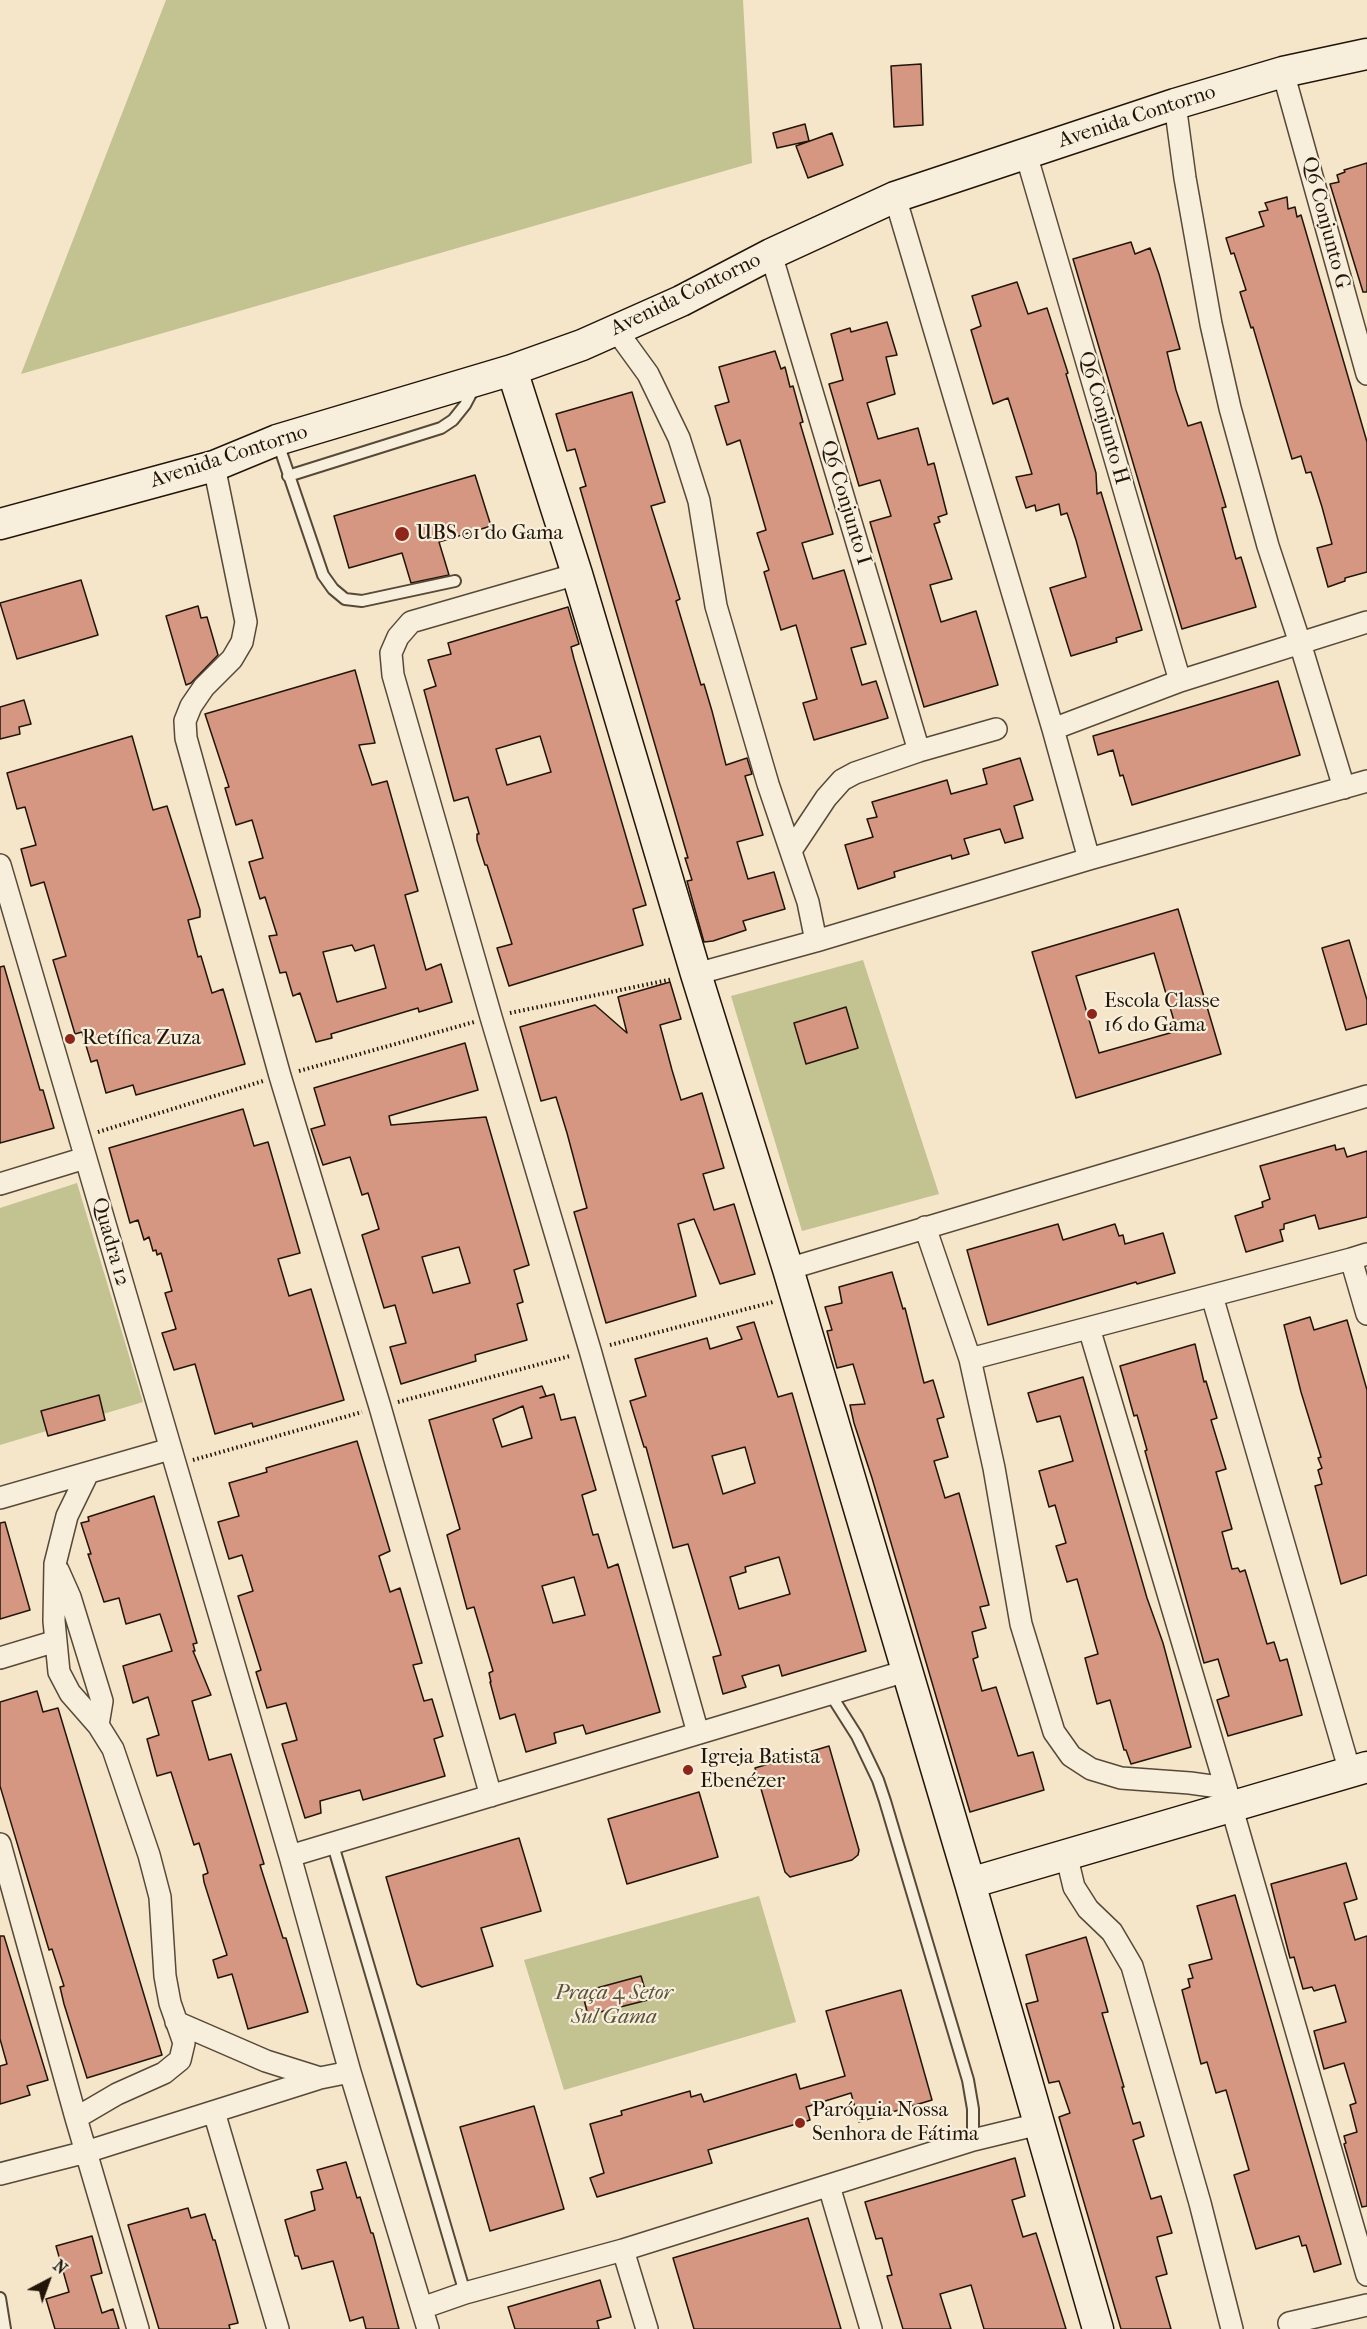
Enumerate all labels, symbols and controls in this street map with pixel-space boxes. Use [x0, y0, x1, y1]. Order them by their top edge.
street label: Avenida Contorno [1055, 80, 1219, 154]
street label: Q6 Conjunto G [1295, 154, 1355, 292]
street label: Avenida Contorno [607, 248, 765, 342]
street label: Q6 Conjunto H [1072, 348, 1134, 488]
street label: Avenida Contorno [147, 420, 311, 494]
street label: Q6 Conjunto I [814, 438, 876, 568]
place label: UBS 01 do Gama [416, 521, 563, 547]
marker: UBS 01 do Gama [393, 525, 411, 543]
place label: Escola Classe 16 do Gama [1104, 989, 1220, 1039]
marker: Escola Classe 16 do Gama [1085, 1007, 1099, 1021]
place label: Retífica Zuza [82, 1026, 201, 1052]
marker: Retífica Zuza [63, 1032, 77, 1046]
street label: Quadra 12 [85, 1195, 135, 1289]
place label: Igreja Batista Ebenézer [700, 1745, 820, 1795]
marker: Igreja Batista Ebenézer [681, 1763, 695, 1777]
park label: Praça 4 Setor Sul Gama [555, 1981, 673, 2031]
place label: Paróquia Nossa Senhora de Fátima [812, 2098, 979, 2148]
marker: Paróquia Nossa Senhora de Fátima [793, 2116, 807, 2130]
north arrow [18, 2251, 78, 2311]
text: N [49, 2256, 71, 2278]

